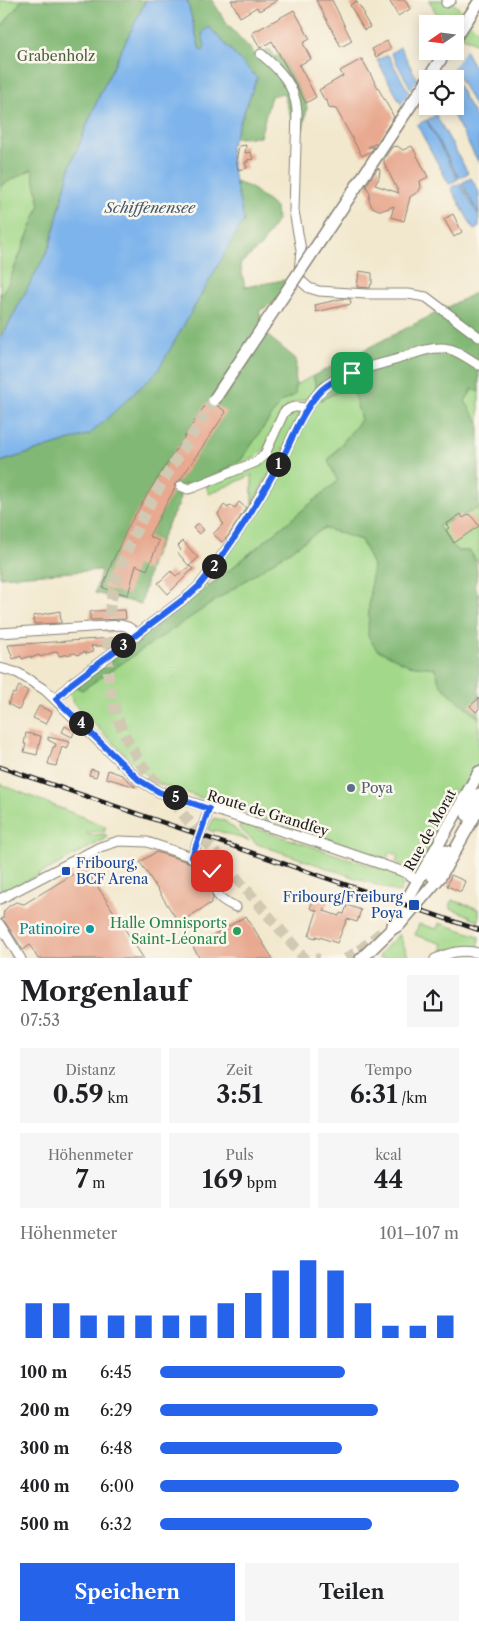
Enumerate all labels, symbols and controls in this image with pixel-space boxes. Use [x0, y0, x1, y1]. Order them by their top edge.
north arrow [419, 15, 464, 60]
map controls [419, 15, 464, 115]
park label: Grabenholz [17, 47, 95, 65]
button: locate [419, 70, 464, 115]
water label: Schiffenensee [104, 198, 196, 217]
pin [331, 352, 373, 394]
icon: arrive [338, 359, 366, 387]
pin: 1 [266, 452, 290, 476]
text: 1 [275, 455, 282, 473]
pin: 2 [202, 554, 226, 578]
text: 2 [210, 557, 219, 575]
pin: 3 [110, 632, 136, 658]
text: 3 [120, 636, 127, 654]
pin: 4 [68, 710, 94, 736]
text: 4 [77, 714, 86, 732]
place label: Poya [361, 779, 393, 797]
marker: Poya [345, 782, 357, 794]
pin: 5 [162, 784, 188, 810]
street label: Route de Grandfey [205, 786, 331, 840]
street label: Rue de Morat [400, 786, 460, 874]
text: 5 [172, 788, 179, 806]
pin [191, 850, 233, 892]
place label: Fribourg, BCF Arena [76, 854, 149, 888]
icon: check [198, 857, 226, 885]
marker: Fribourg, BCF Arena [60, 865, 72, 877]
place label: Fribourg/Freiburg Poya [283, 888, 404, 922]
marker: Fribourg/Freiburg Poya [407, 898, 421, 912]
place label: Halle Omnisports Saint-Léonard [110, 914, 227, 948]
place label: Patinoire [19, 920, 80, 938]
marker: Patinoire [84, 923, 96, 935]
marker: Halle Omnisports Saint-Léonard [231, 925, 243, 937]
text: Morgenlauf [20, 974, 189, 1008]
button: share [407, 975, 459, 1027]
text: 07:53 [20, 1010, 60, 1030]
text: Distanz [66, 1061, 115, 1079]
text: Zeit [226, 1061, 253, 1079]
text: Tempo [365, 1061, 412, 1079]
text: 0.59 [52, 1079, 104, 1110]
text: 3:51 [216, 1079, 263, 1110]
text: 6:31 [350, 1079, 397, 1110]
text: km [104, 1089, 129, 1107]
text: /km [397, 1089, 427, 1107]
text: Höhenmeter [48, 1146, 133, 1164]
text: Puls [225, 1146, 254, 1164]
text: kcal [375, 1146, 402, 1164]
text: 7 [76, 1164, 89, 1195]
text: 169 [202, 1164, 243, 1195]
text: 44 [374, 1164, 403, 1195]
text: m [89, 1174, 105, 1192]
text: bpm [243, 1174, 277, 1192]
text: Höhenmeter [20, 1223, 117, 1243]
text: 101–107 m [380, 1223, 459, 1243]
text: 100 m [20, 1362, 67, 1382]
text: 6:45 [100, 1362, 132, 1382]
text: 200 m [20, 1400, 70, 1420]
text: 6:29 [100, 1400, 132, 1420]
text: 300 m [20, 1438, 69, 1458]
text: 6:48 [100, 1438, 133, 1458]
text: 400 m [20, 1476, 70, 1496]
text: 6:00 [100, 1476, 134, 1496]
text: 500 m [20, 1514, 69, 1534]
text: 6:32 [100, 1514, 132, 1534]
button: Speichern [20, 1563, 235, 1621]
button: Teilen [245, 1563, 459, 1621]

